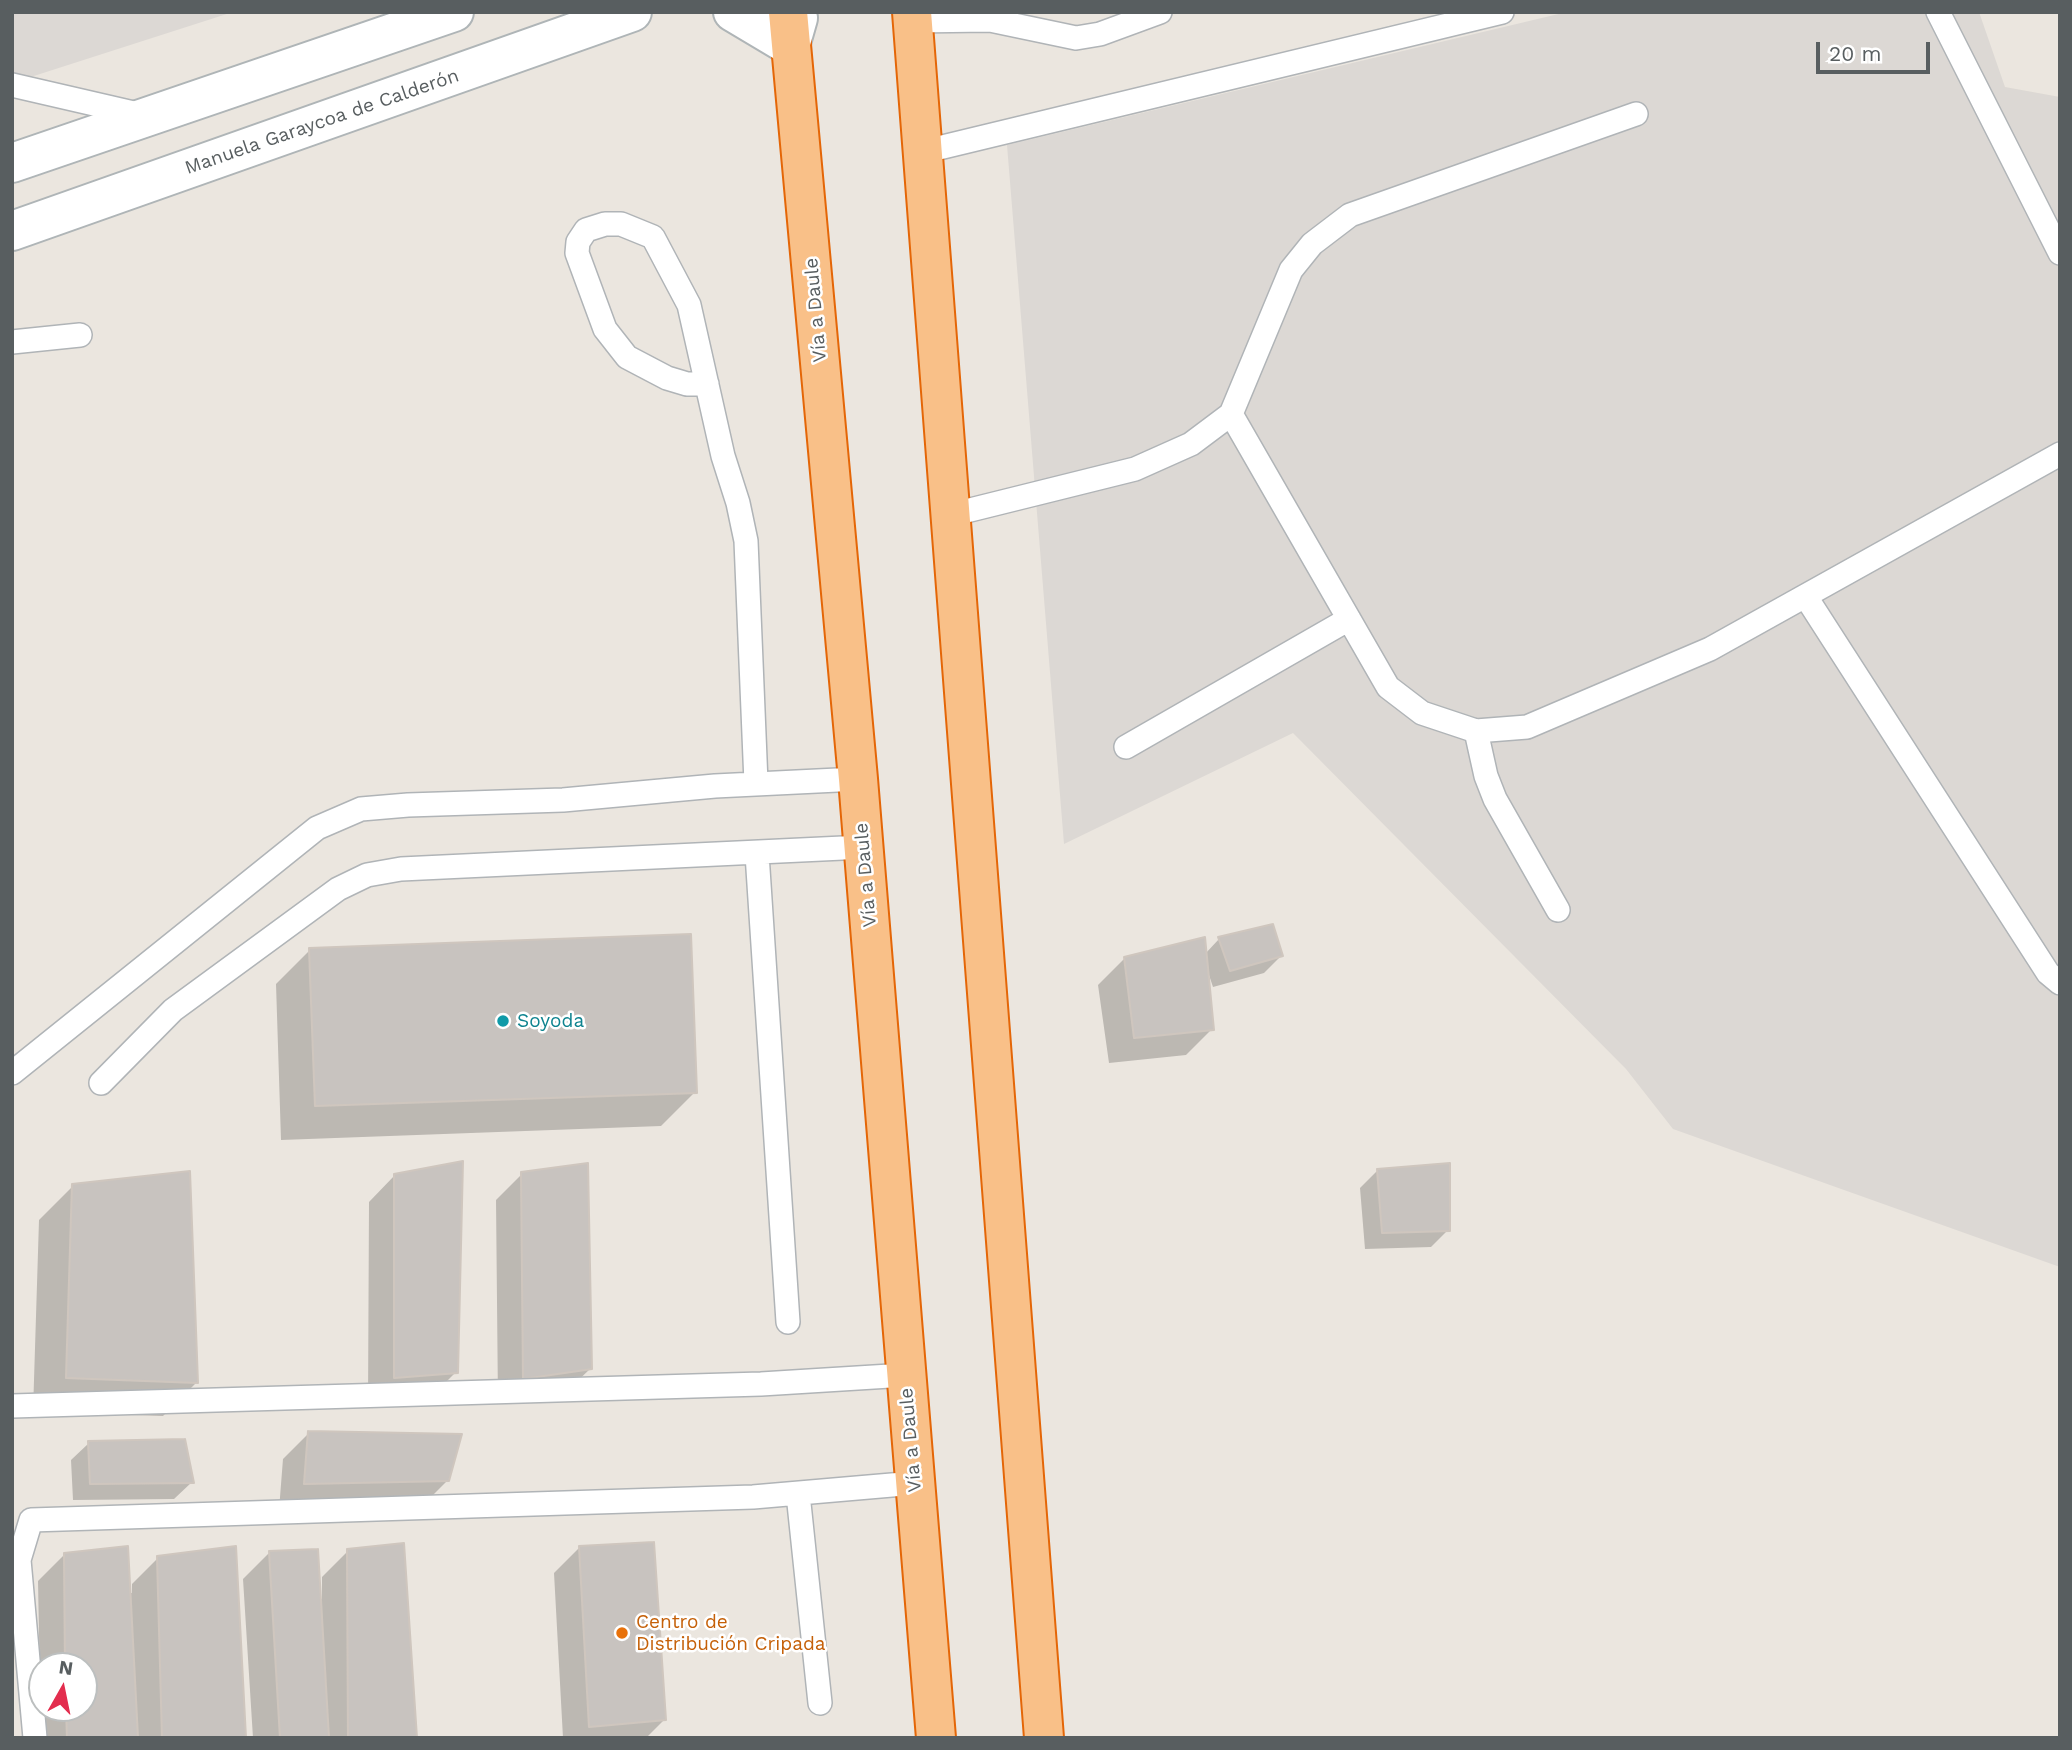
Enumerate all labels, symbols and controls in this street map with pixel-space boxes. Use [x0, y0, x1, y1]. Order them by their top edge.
scale bar [1820, 28, 1934, 72]
text: 20 m [1829, 41, 1881, 66]
street label: Manuela Garaycoa de Calderón [182, 64, 462, 180]
street label: Vía a Daule [800, 257, 832, 363]
street label: Vía a Daule [850, 822, 882, 928]
place label: Soyoda [517, 1010, 584, 1032]
marker: Soyoda [495, 1013, 511, 1029]
street label: Vía a Daule [895, 1387, 927, 1493]
place label: Centro de Distribución Cripada [636, 1611, 826, 1655]
marker: Centro de Distribución Cripada [614, 1625, 630, 1641]
north arrow [28, 1652, 98, 1722]
text: N [57, 1655, 75, 1680]

